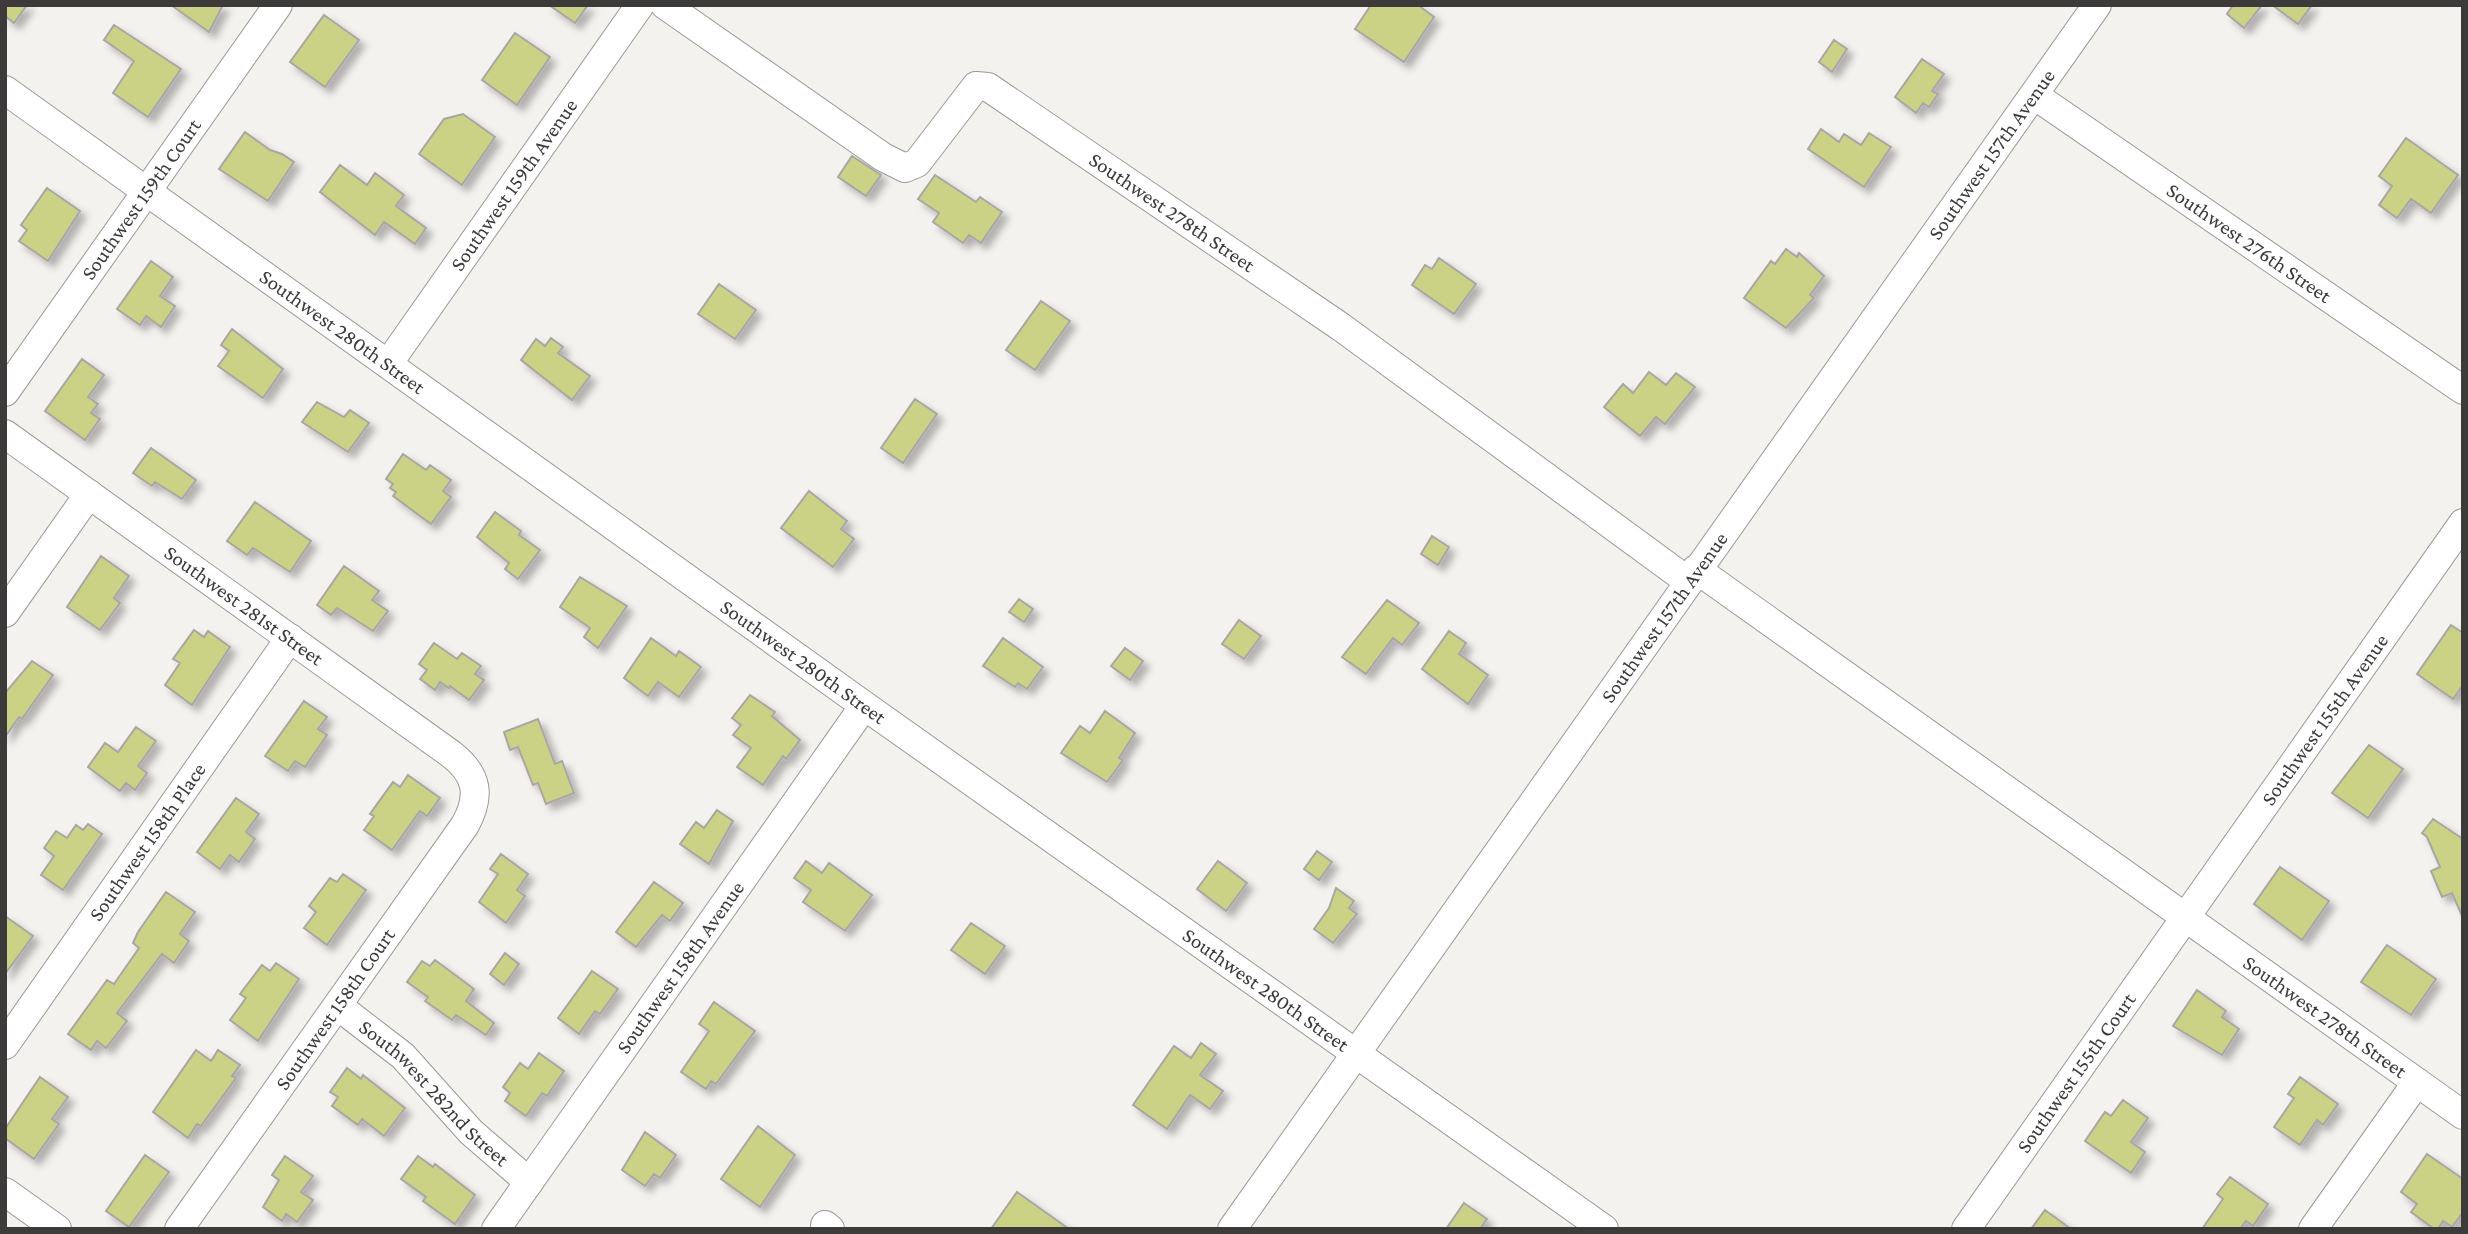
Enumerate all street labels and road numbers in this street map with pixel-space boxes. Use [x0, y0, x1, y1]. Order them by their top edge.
street label: Southwest 157th Avenue [1923, 64, 2060, 244]
street label: Southwest 159th Avenue [445, 94, 582, 275]
street label: Southwest 159th Court [76, 113, 206, 284]
street label: Southwest 278th Street [1085, 147, 1260, 278]
street label: Southwest 276th Street [2162, 178, 2337, 308]
street label: Southwest 280th Street [255, 264, 431, 400]
street label: Southwest 157th Avenue [1596, 527, 1733, 707]
street label: Southwest 281st Street [160, 540, 329, 671]
street label: Southwest 280th Street [716, 594, 892, 730]
street label: Southwest 155th Avenue [2256, 629, 2393, 810]
street label: Southwest 158th Place [84, 758, 211, 925]
street label: Southwest 158th Avenue [611, 876, 749, 1058]
street label: Southwest 158th Court [270, 923, 400, 1094]
street label: Southwest 280th Street [1178, 923, 1354, 1057]
street label: Southwest 278th Street [2238, 950, 2412, 1084]
street label: Southwest 155th Court [2011, 987, 2141, 1157]
street label: Southwest 282nd Street [354, 1015, 514, 1172]

